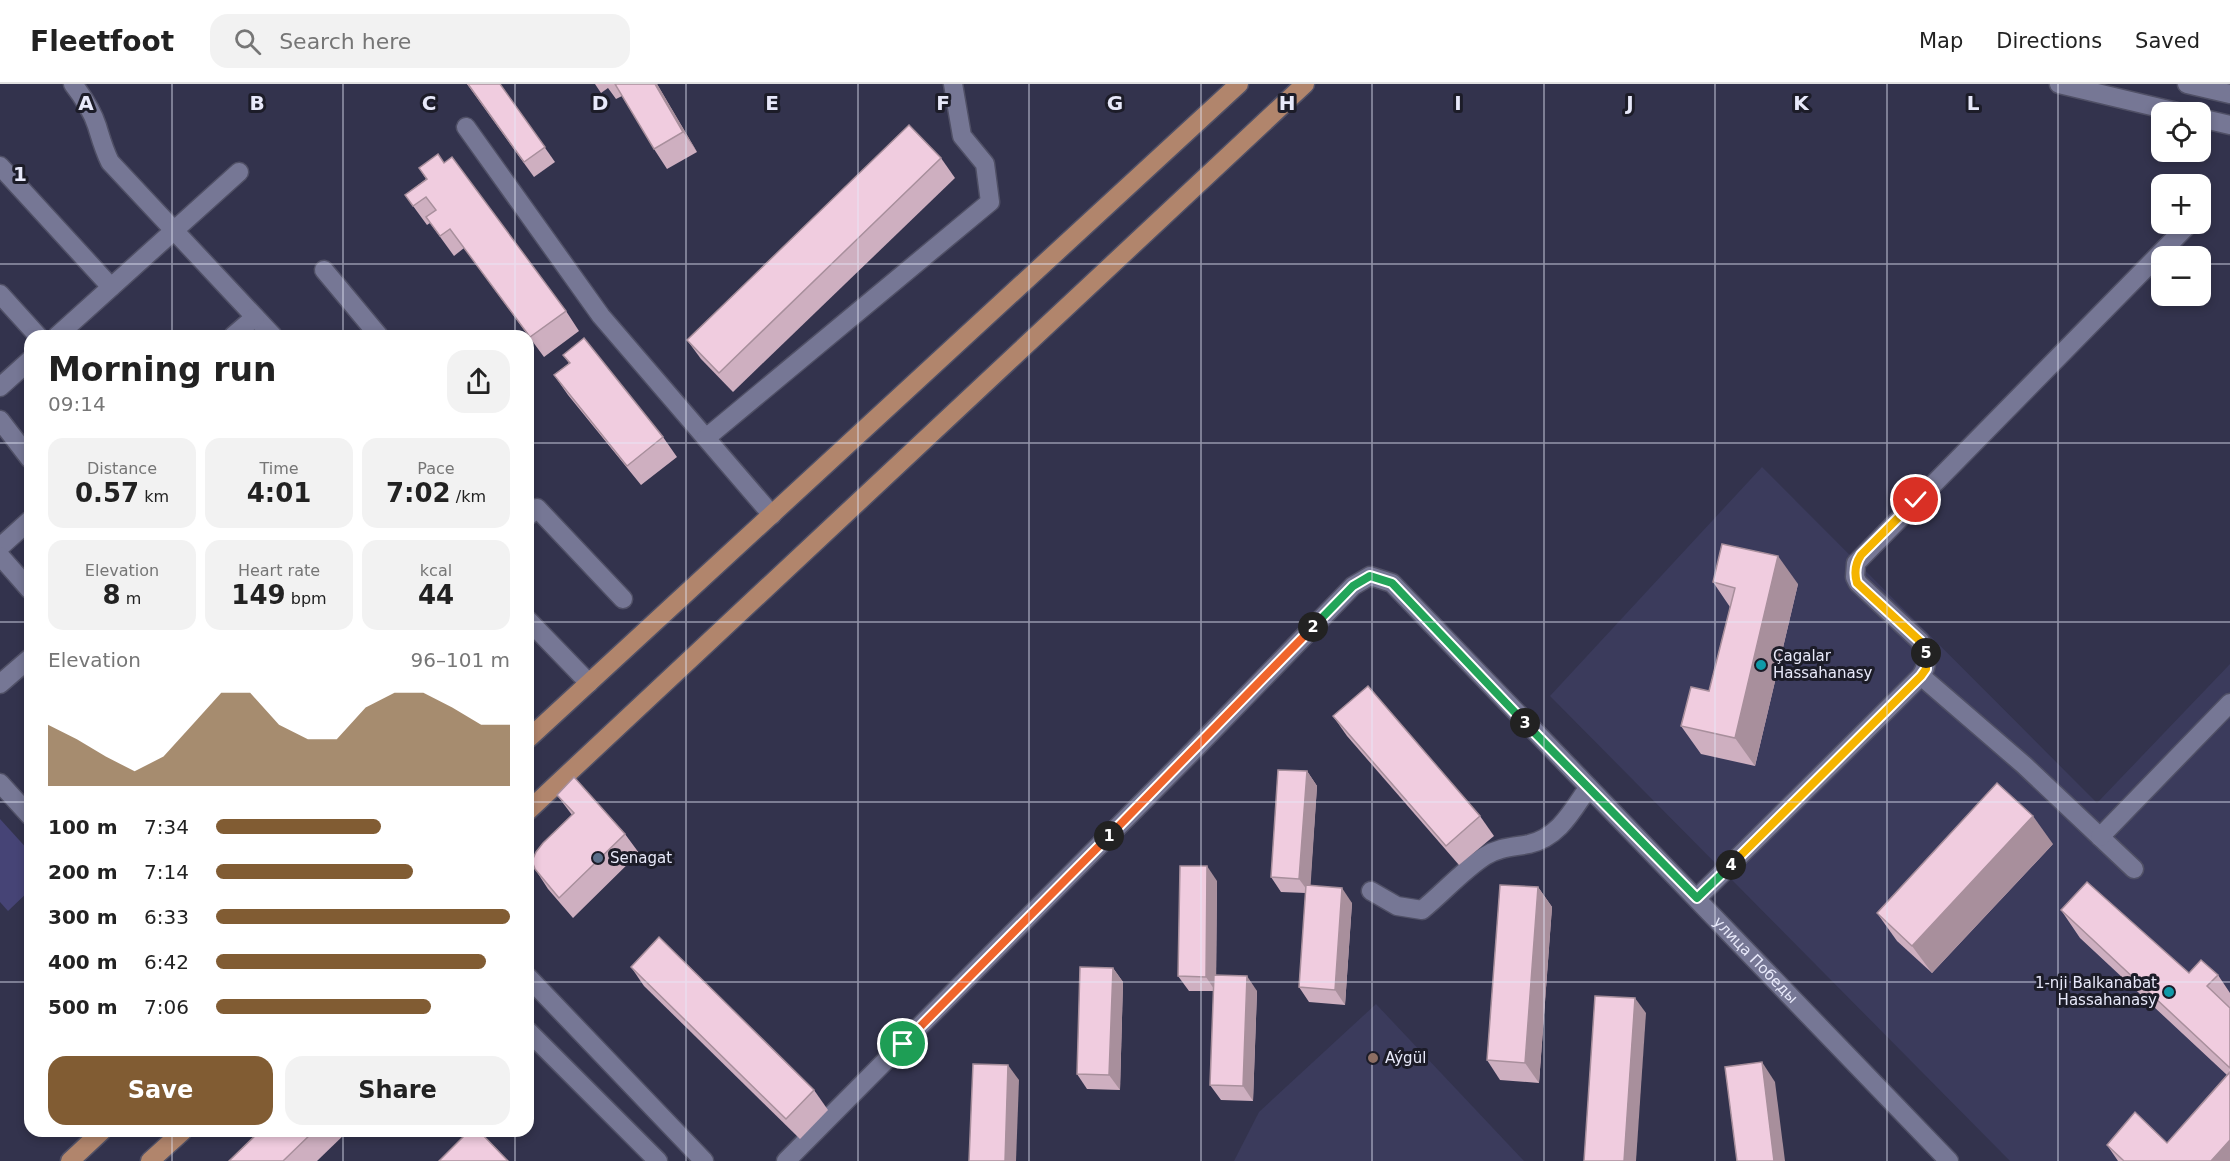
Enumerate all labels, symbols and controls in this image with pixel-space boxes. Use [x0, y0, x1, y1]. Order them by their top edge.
search box [210, 14, 630, 68]
text: Fleetfoot [30, 25, 174, 58]
icon: search [231, 25, 264, 58]
text: Search here [279, 29, 411, 54]
text: Map [1919, 29, 1963, 53]
text: Directions [1996, 29, 2102, 53]
text: Saved [2135, 29, 2200, 53]
text: A [78, 91, 94, 115]
text: B [249, 91, 265, 115]
text: C [422, 91, 436, 115]
text: D [592, 91, 608, 115]
text: E [765, 91, 779, 115]
text: F [936, 91, 950, 115]
text: G [1107, 91, 1123, 115]
text: H [1279, 91, 1295, 115]
text: I [1454, 91, 1462, 115]
text: J [1624, 91, 1634, 115]
text: K [1793, 91, 1810, 115]
text: L [1967, 91, 1980, 115]
map controls [2151, 102, 2211, 306]
button: locate [2151, 102, 2211, 162]
text: 1 [13, 162, 27, 186]
button: + [2151, 174, 2211, 234]
button: − [2151, 246, 2211, 306]
text: Morning run [48, 350, 276, 389]
button: share [447, 350, 510, 413]
text: 09:14 [48, 392, 106, 416]
text: Distance [87, 459, 157, 478]
text: Time [259, 459, 299, 478]
text: Pace [417, 459, 455, 478]
pin [1890, 474, 1941, 525]
text: 0.57 [75, 478, 139, 508]
text: 4:01 [247, 478, 311, 508]
text: 7:02 [386, 478, 451, 508]
icon: check [1899, 483, 1932, 516]
text: km [139, 487, 169, 506]
text: /km [451, 487, 486, 506]
text: Elevation [85, 561, 159, 580]
text: Heart rate [238, 561, 320, 580]
text: kcal [420, 561, 452, 580]
text: 8 [103, 580, 121, 610]
text: 149 [231, 580, 286, 610]
text: 44 [418, 580, 454, 610]
text: m [121, 589, 141, 608]
text: bpm [286, 589, 327, 608]
pin: 2 [1298, 612, 1328, 642]
text: 2 [1307, 617, 1319, 636]
pin: 5 [1911, 638, 1941, 668]
text: 5 [1920, 643, 1932, 662]
place label: Çagalar Hassahanasy [1773, 647, 1873, 682]
text: Elevation [48, 648, 141, 672]
text: 96–101 m [411, 648, 510, 672]
marker: Çagalar Hassahanasy [1754, 658, 1768, 672]
pin: 3 [1510, 708, 1540, 738]
text: 3 [1519, 713, 1531, 732]
text: 100 m [48, 815, 118, 839]
text: 7:34 [144, 815, 189, 839]
pin: 1 [1094, 821, 1124, 851]
text: 1 [1103, 826, 1115, 845]
place label: Senagat [610, 849, 672, 867]
pin: 4 [1716, 850, 1746, 880]
marker: Senagat [591, 851, 605, 865]
text: 4 [1725, 855, 1737, 874]
text: 200 m [48, 860, 118, 884]
text: 7:14 [144, 860, 189, 884]
text: 300 m [48, 905, 118, 929]
text: 6:33 [144, 905, 189, 929]
street label: улица Победы [1710, 913, 1801, 1007]
text: 400 m [48, 950, 118, 974]
text: 6:42 [144, 950, 189, 974]
place label: 1-nji Balkanabat Hassahanasy [2035, 974, 2157, 1009]
marker: 1-nji Balkanabat Hassahanasy [2162, 985, 2176, 999]
text: 500 m [48, 995, 118, 1019]
text: 7:06 [144, 995, 189, 1019]
pin [877, 1018, 928, 1069]
icon: arrive [886, 1027, 919, 1060]
place label: Aýgül [1385, 1049, 1426, 1067]
marker: Aýgül [1366, 1051, 1380, 1065]
button: Save [48, 1056, 273, 1125]
button: Share [285, 1056, 510, 1125]

